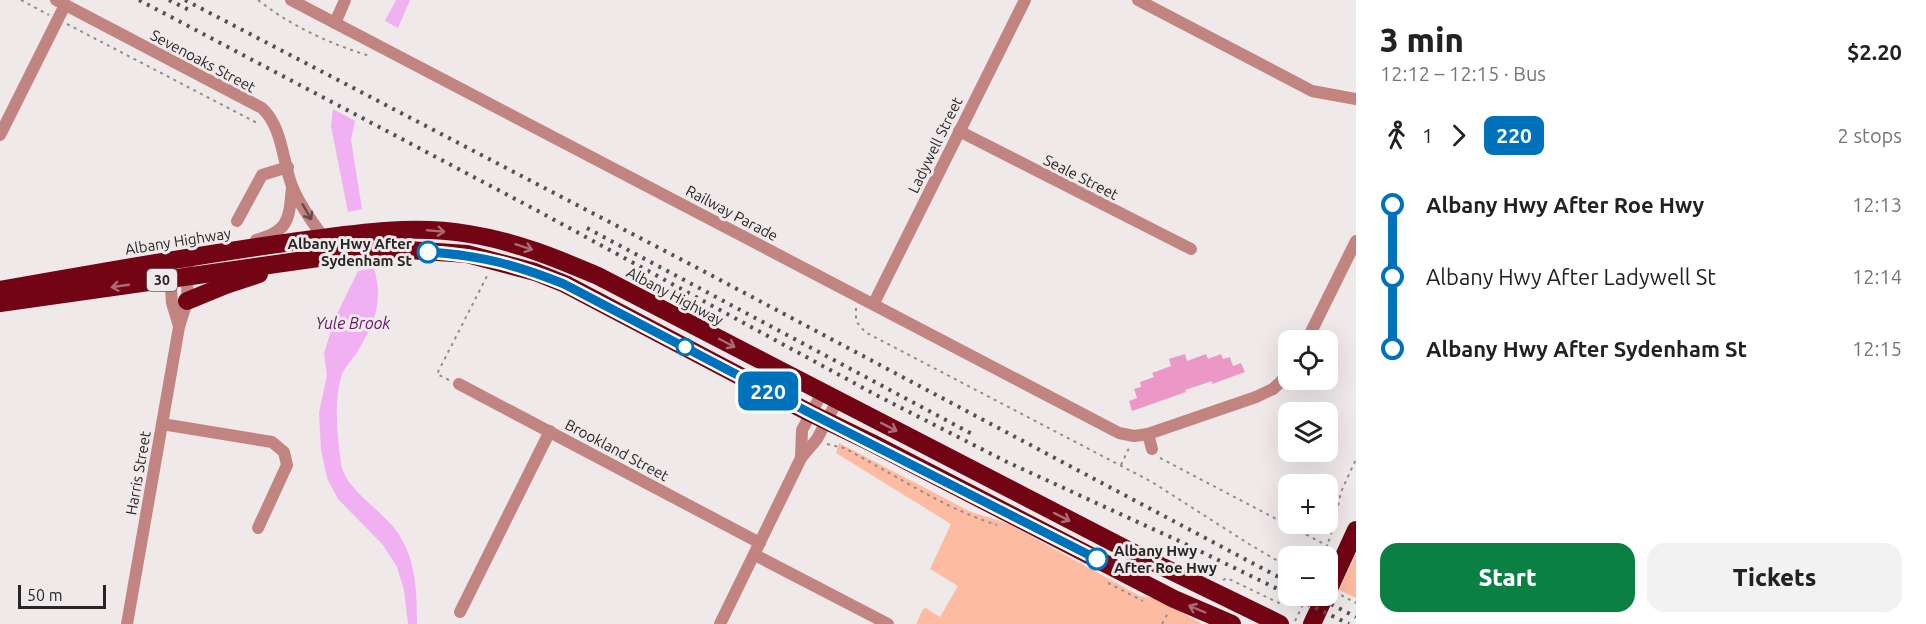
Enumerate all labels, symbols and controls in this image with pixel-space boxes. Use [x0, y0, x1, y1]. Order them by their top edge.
text: 3 min [1380, 21, 1464, 58]
street label: Sevenoaks Street [148, 26, 258, 96]
text: $2.20 [1847, 39, 1902, 64]
text: 12:12 – 12:15 · Bus [1380, 62, 1546, 85]
street label: Ladywell Street [904, 94, 966, 196]
icon: walk [1380, 119, 1413, 152]
icon: forward [1442, 119, 1475, 152]
text: 220 [1496, 123, 1532, 147]
text: 1 [1422, 124, 1433, 147]
text: 2 stops [1838, 124, 1902, 147]
street label: Seale Street [1041, 151, 1121, 203]
street label: Railway Parade [683, 182, 781, 244]
text: Albany Hwy After Roe Hwy [1426, 192, 1704, 217]
text: 12:13 [1852, 193, 1902, 216]
one-way arrow [301, 203, 313, 220]
street label: Albany Highway [124, 224, 232, 258]
one-way arrow [425, 226, 445, 237]
place label: Albany Hwy After Sydenham St [288, 235, 413, 269]
marker: Albany Hwy After Sydenham St [417, 241, 439, 263]
one-way arrow [514, 243, 533, 254]
street label: Albany Highway [624, 263, 726, 329]
text: Albany Hwy After Ladywell St [1426, 264, 1716, 289]
text: 12:14 [1852, 265, 1902, 288]
road number: 30 [147, 269, 177, 291]
one-way arrow [111, 280, 131, 291]
water label: Yule Brook [315, 314, 391, 332]
map controls [1278, 330, 1338, 606]
button: locate [1278, 330, 1338, 390]
text: Albany Hwy After Sydenham St [1426, 336, 1747, 361]
text: 12:15 [1852, 337, 1902, 360]
unlabelled marker [676, 338, 694, 356]
one-way arrow [717, 338, 735, 349]
line badge: 220 [734, 372, 802, 410]
text: 220 [750, 379, 786, 403]
button: layers [1278, 402, 1338, 462]
street label: Brookland Street [562, 416, 672, 484]
one-way arrow [879, 422, 897, 434]
street label: Harris Street [122, 430, 154, 516]
button: + [1278, 474, 1338, 534]
one-way arrow [1053, 511, 1071, 523]
place label: Albany Hwy After Roe Hwy [1114, 542, 1217, 576]
button: Start [1380, 543, 1635, 612]
button: Tickets [1647, 543, 1902, 612]
button: − [1278, 546, 1338, 606]
marker: Albany Hwy After Roe Hwy [1086, 548, 1108, 570]
scale bar [18, 582, 106, 610]
text: 50 m [27, 586, 63, 604]
one-way arrow [1189, 603, 1207, 614]

